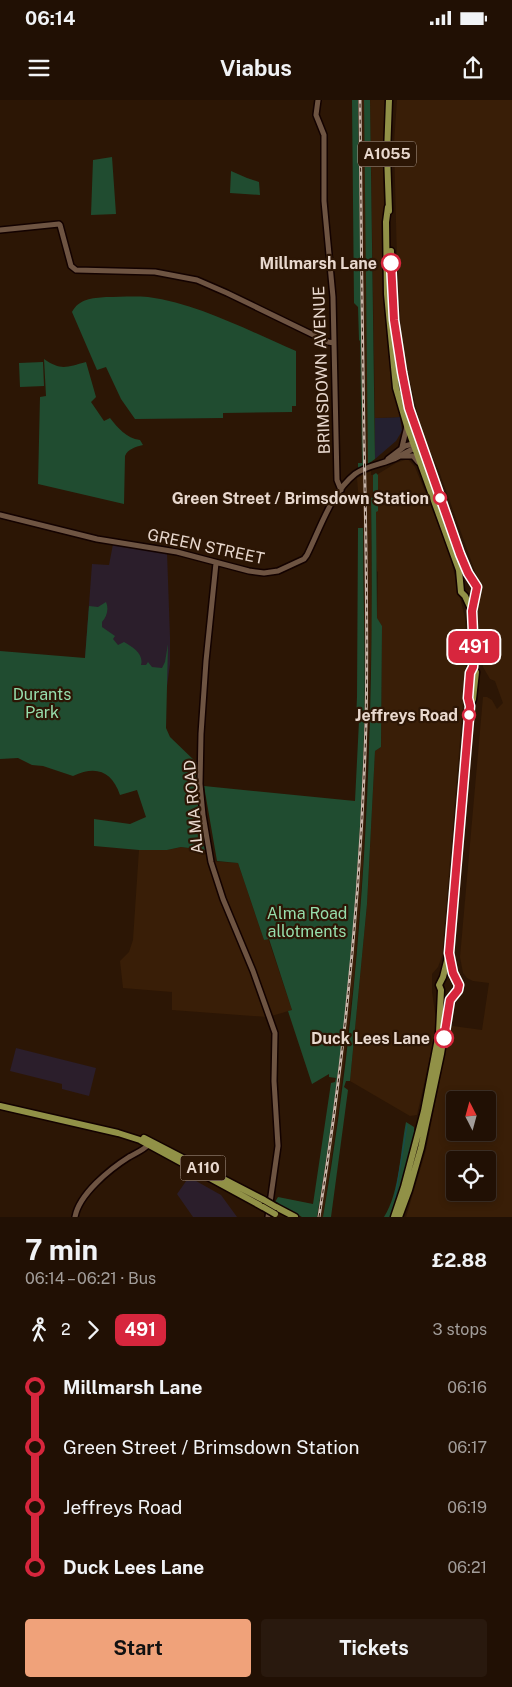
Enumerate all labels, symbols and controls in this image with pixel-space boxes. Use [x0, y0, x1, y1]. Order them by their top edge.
text: 06:14 [25, 7, 75, 29]
icon: menu [25, 54, 53, 82]
icon: share [459, 54, 487, 82]
text: Viabus [220, 55, 292, 81]
road number: A1055 [358, 142, 416, 166]
marker: Millmarsh Lane [381, 253, 401, 273]
place label: Millmarsh Lane [259, 254, 377, 273]
street label: BRIMSDOWN AVENUE [309, 286, 334, 454]
place label: Green Street / Brimsdown Station [172, 489, 429, 508]
marker: Green Street / Brimsdown Station [433, 491, 447, 505]
street label: GREEN STREET [146, 525, 267, 568]
line badge: 491 [445, 631, 503, 663]
text: 491 [458, 636, 490, 657]
park label: Durants Park [13, 685, 71, 722]
place label: Jeffreys Road [355, 706, 458, 725]
marker: Jeffreys Road [462, 708, 476, 722]
street label: ALMA ROAD [180, 759, 207, 855]
park label: Alma Road allotments [267, 904, 347, 941]
marker: Duck Lees Lane [434, 1028, 454, 1048]
place label: Duck Lees Lane [311, 1029, 430, 1048]
north arrow [446, 1091, 496, 1141]
map controls [446, 1091, 496, 1201]
button: locate [446, 1151, 496, 1201]
road number: A110 [180, 1156, 226, 1180]
text: 7 min [25, 1233, 98, 1266]
text: £2.88 [432, 1249, 487, 1271]
text: 06:14 – 06:21 · Bus [25, 1269, 156, 1288]
icon: walk [25, 1316, 53, 1344]
icon: forward [79, 1316, 107, 1344]
text: 491 [125, 1319, 156, 1340]
text: 2 [61, 1320, 71, 1339]
text: 3 stops [432, 1320, 487, 1339]
text: Millmarsh Lane [63, 1376, 203, 1398]
text: 06:16 [447, 1378, 487, 1397]
text: Green Street / Brimsdown Station [63, 1436, 360, 1458]
text: 06:17 [448, 1438, 487, 1457]
text: Jeffreys Road [63, 1496, 182, 1518]
text: 06:19 [447, 1498, 487, 1517]
text: Duck Lees Lane [63, 1556, 204, 1578]
text: 06:21 [447, 1558, 487, 1577]
button: Start [25, 1619, 251, 1677]
button: Tickets [261, 1619, 487, 1677]

